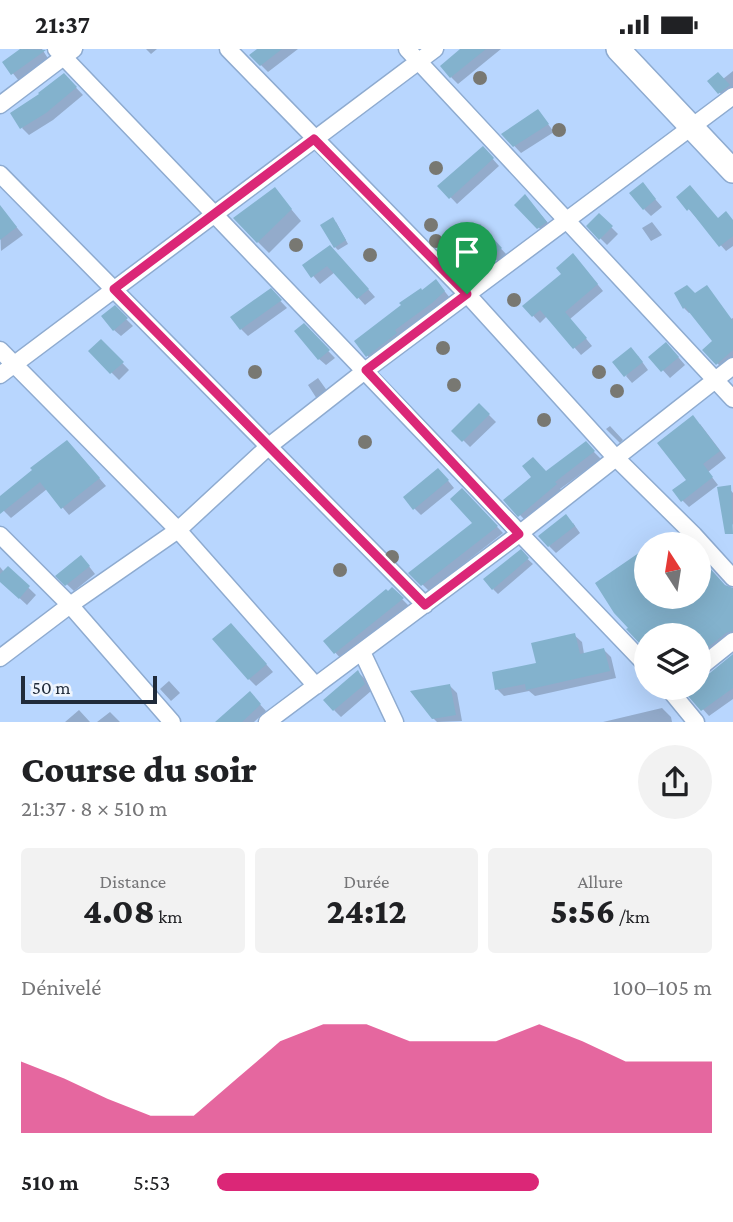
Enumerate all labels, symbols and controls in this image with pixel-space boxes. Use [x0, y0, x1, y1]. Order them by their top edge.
text: 21:37 [35, 10, 90, 39]
pin [437, 222, 497, 294]
icon: arrive [448, 233, 486, 271]
north arrow [634, 532, 710, 609]
map controls [634, 532, 711, 700]
button: layers [634, 623, 711, 700]
scale bar [21, 673, 158, 704]
text: 50 m [32, 677, 71, 698]
button: share [638, 745, 712, 819]
text: Course du soir [21, 748, 257, 790]
text: 21:37 · 8 × 510 m [21, 795, 168, 821]
text: Distance [100, 871, 166, 892]
text: Durée [344, 871, 389, 892]
text: Allure [577, 871, 623, 892]
text: 4.08 [83, 892, 155, 931]
text: 24:12 [326, 892, 407, 931]
text: 5:56 [550, 892, 615, 931]
text: km [155, 906, 183, 927]
text: /km [615, 906, 650, 927]
text: Dénivelé [21, 974, 101, 1000]
text: 100–105 m [613, 974, 712, 1000]
text: 510 m [21, 1169, 79, 1195]
text: 5:53 [133, 1169, 171, 1195]

